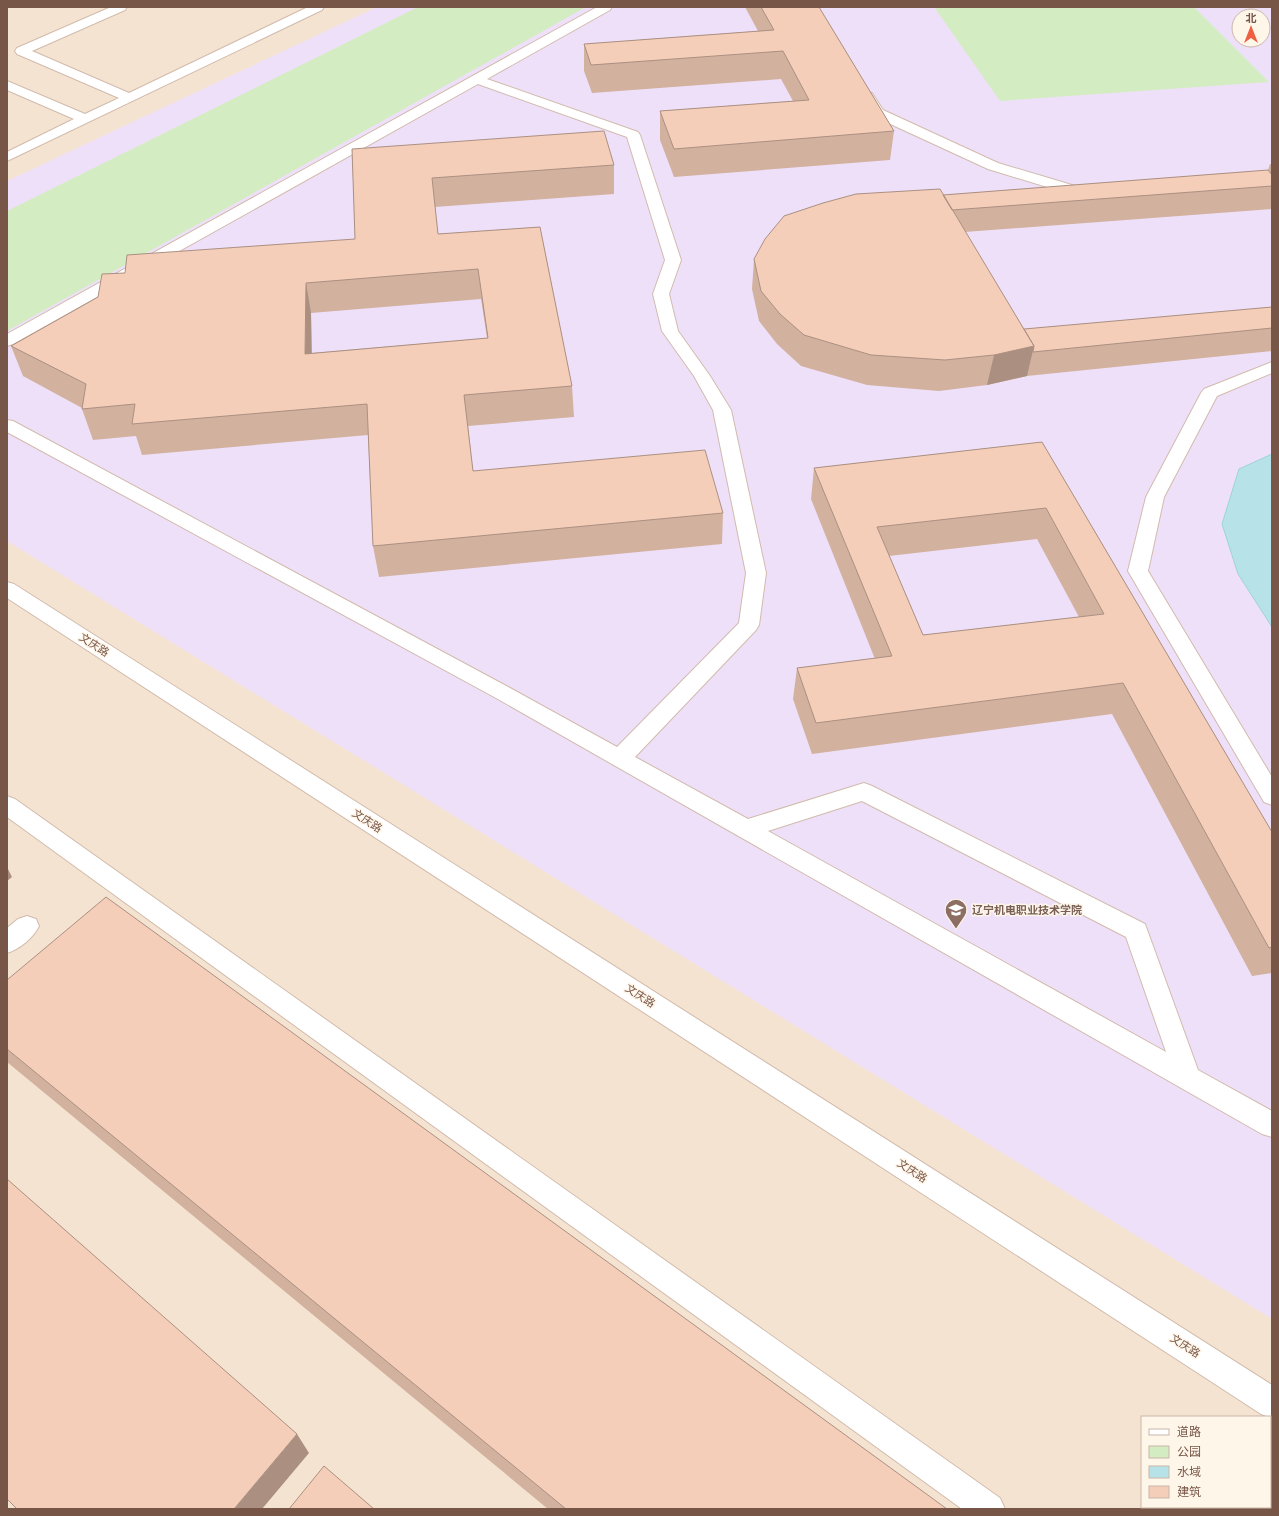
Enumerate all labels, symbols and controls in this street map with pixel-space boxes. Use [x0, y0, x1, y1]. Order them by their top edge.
north arrow [1231, 8, 1271, 48]
text: 北 [1246, 12, 1257, 25]
street label: 文庆路 [77, 631, 111, 659]
street label: 文庆路 [350, 807, 384, 835]
school or university icon: 辽宁机电职业技术学院 [943, 897, 969, 930]
place label: 辽宁机电职业技术学院 [972, 904, 1082, 917]
street label: 文庆路 [623, 982, 657, 1010]
street label: 文庆路 [895, 1157, 929, 1185]
street label: 文庆路 [1168, 1332, 1202, 1360]
legend [1141, 1416, 1271, 1508]
text: 道路 [1177, 1425, 1201, 1439]
text: 公园 [1177, 1445, 1201, 1459]
text: 水域 [1177, 1465, 1201, 1479]
text: 建筑 [1177, 1485, 1201, 1499]

